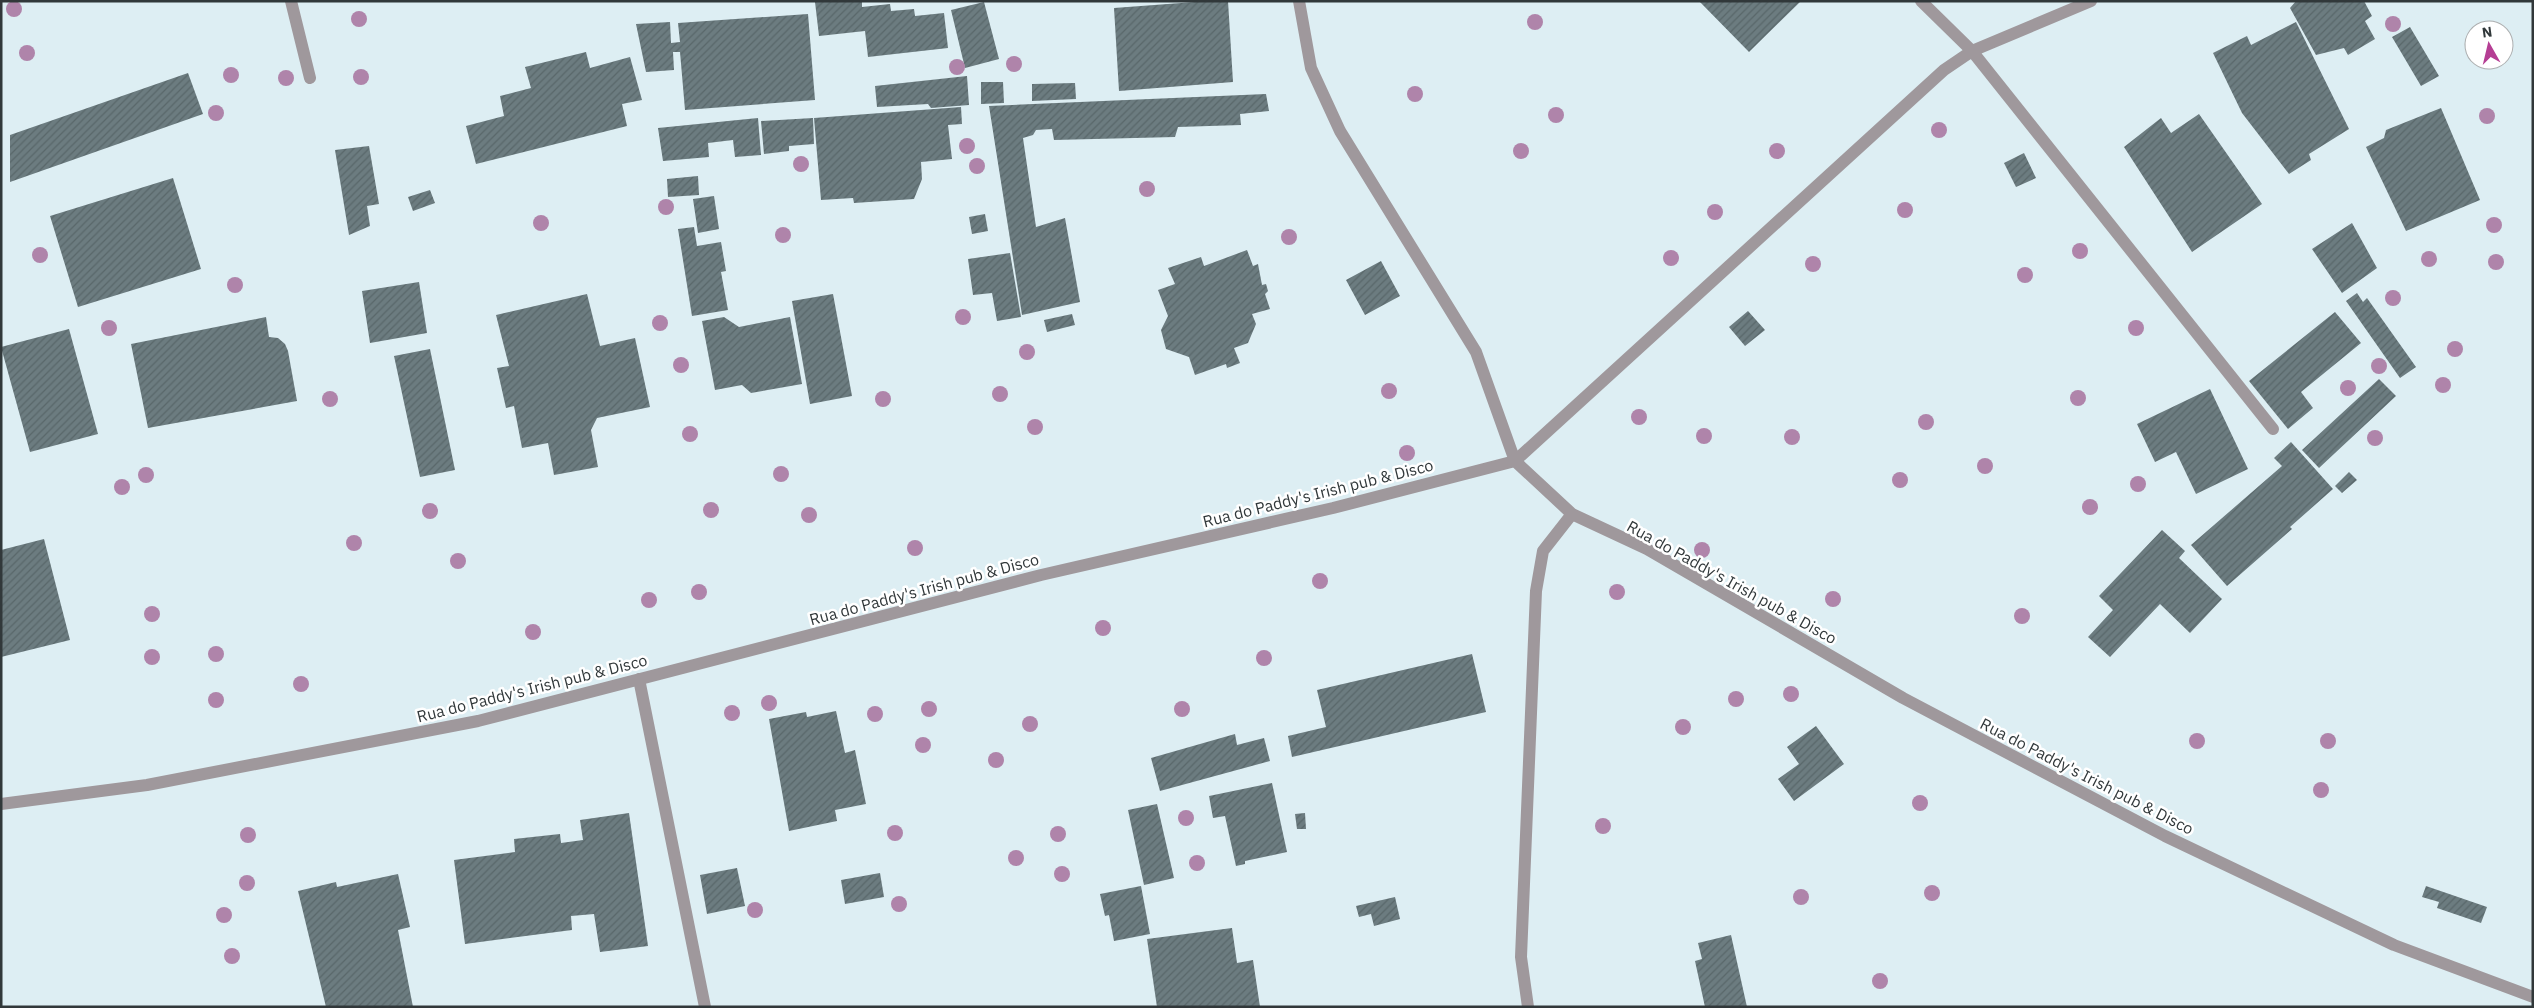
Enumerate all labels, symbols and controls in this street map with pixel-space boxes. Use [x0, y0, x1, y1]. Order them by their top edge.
north arrow [2464, 20, 2514, 70]
text: N [2481, 23, 2493, 42]
street label: Rua do Paddy's Irish pub & Disco [1201, 455, 1435, 531]
street label: Rua do Paddy's Irish pub & Disco [1624, 516, 1840, 648]
street label: Rua do Paddy's Irish pub & Disco [807, 549, 1041, 629]
street label: Rua do Paddy's Irish pub & Disco [415, 650, 649, 726]
street label: Rua do Paddy's Irish pub & Disco [1977, 713, 2197, 839]

